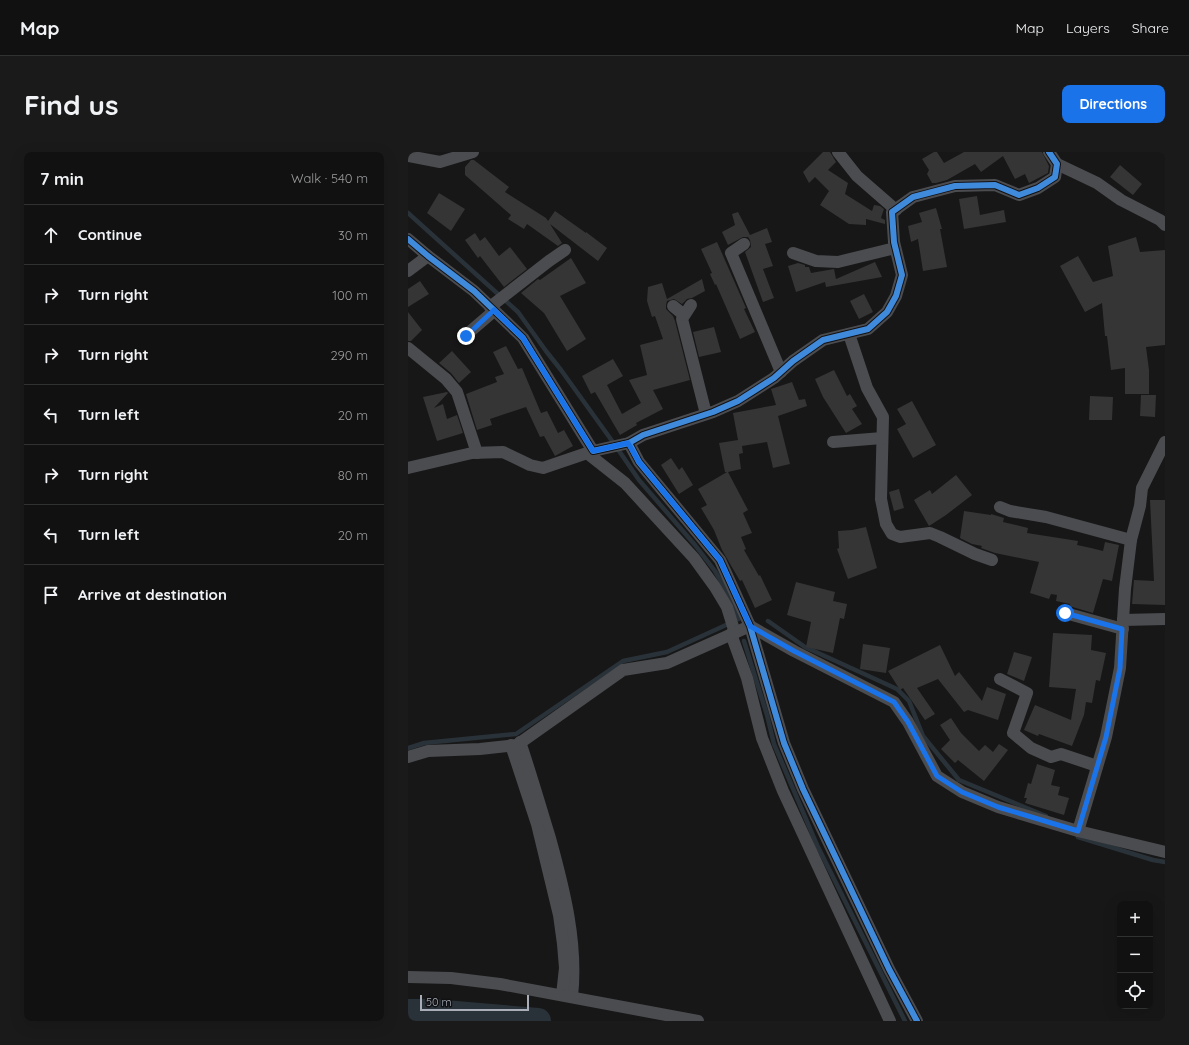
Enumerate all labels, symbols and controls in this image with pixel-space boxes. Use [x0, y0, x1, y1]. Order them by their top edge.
text: Map [20, 16, 59, 40]
text: Map [1015, 19, 1044, 37]
text: Layers [1066, 19, 1110, 37]
text: Share [1132, 19, 1169, 37]
button: Directions [1062, 85, 1165, 123]
text: Find us [24, 87, 118, 122]
text: 7 min [40, 168, 84, 189]
text: Walk · 540 m [291, 170, 368, 186]
icon: ahead [40, 224, 62, 246]
text: Continue [78, 225, 142, 244]
text: 30 m [338, 227, 368, 243]
icon: right [40, 284, 62, 306]
text: Turn right [78, 285, 149, 304]
text: 100 m [332, 287, 368, 303]
route end [457, 327, 475, 345]
icon: right [40, 344, 62, 366]
text: Turn right [78, 345, 149, 364]
text: 290 m [330, 347, 368, 363]
icon: left [40, 404, 62, 426]
text: Turn left [78, 405, 140, 424]
text: 20 m [338, 407, 368, 423]
icon: right [40, 464, 62, 486]
text: Turn right [78, 465, 149, 484]
text: 80 m [338, 467, 368, 483]
icon: left [40, 524, 62, 546]
text: Turn left [78, 525, 140, 544]
text: 20 m [338, 527, 368, 543]
icon: arrive [40, 584, 62, 606]
text: Arrive at destination [78, 585, 227, 604]
route start [1056, 604, 1074, 622]
map controls [1117, 901, 1153, 1009]
button: + [1117, 901, 1153, 937]
button: − [1117, 937, 1153, 973]
button: locate [1117, 973, 1153, 1009]
scale bar [420, 993, 529, 1012]
text: 50 m [426, 995, 452, 1009]

